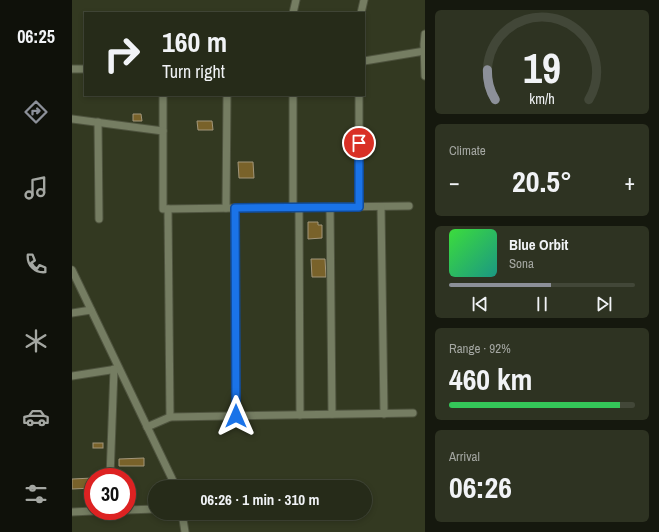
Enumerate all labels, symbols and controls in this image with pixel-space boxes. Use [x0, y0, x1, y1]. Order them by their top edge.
text: 160 m [162, 23, 227, 61]
text: 06:25 [17, 24, 55, 49]
icon: right [96, 28, 148, 80]
text: 19 [523, 40, 561, 96]
text: Turn right [162, 59, 225, 84]
text: km/h [529, 89, 555, 108]
icon: directions [22, 98, 50, 126]
pin [342, 126, 376, 160]
icon: arrive [348, 132, 370, 154]
text: Climate [449, 142, 486, 159]
text: 20.5° [512, 161, 572, 201]
text: − [449, 167, 460, 197]
text: + [624, 167, 635, 197]
icon: music [22, 174, 50, 202]
text: Blue Orbit [509, 234, 568, 255]
icon: phone [22, 250, 50, 278]
text: Sona [509, 255, 534, 272]
icon: previous [469, 293, 491, 315]
icon: pause [531, 293, 553, 315]
icon: next [593, 293, 615, 315]
icon: climate [22, 327, 50, 355]
text: Range · 92% [449, 340, 511, 357]
text: 460 km [449, 359, 532, 399]
position arrow [215, 395, 257, 437]
icon: car [22, 403, 50, 431]
text: Arrival [449, 448, 480, 465]
text: 06:26 [449, 467, 512, 507]
speed limit sign: 30 [84, 468, 136, 520]
icon: filters [22, 480, 50, 508]
text: 06:26 · 1 min · 310 m [201, 489, 319, 510]

